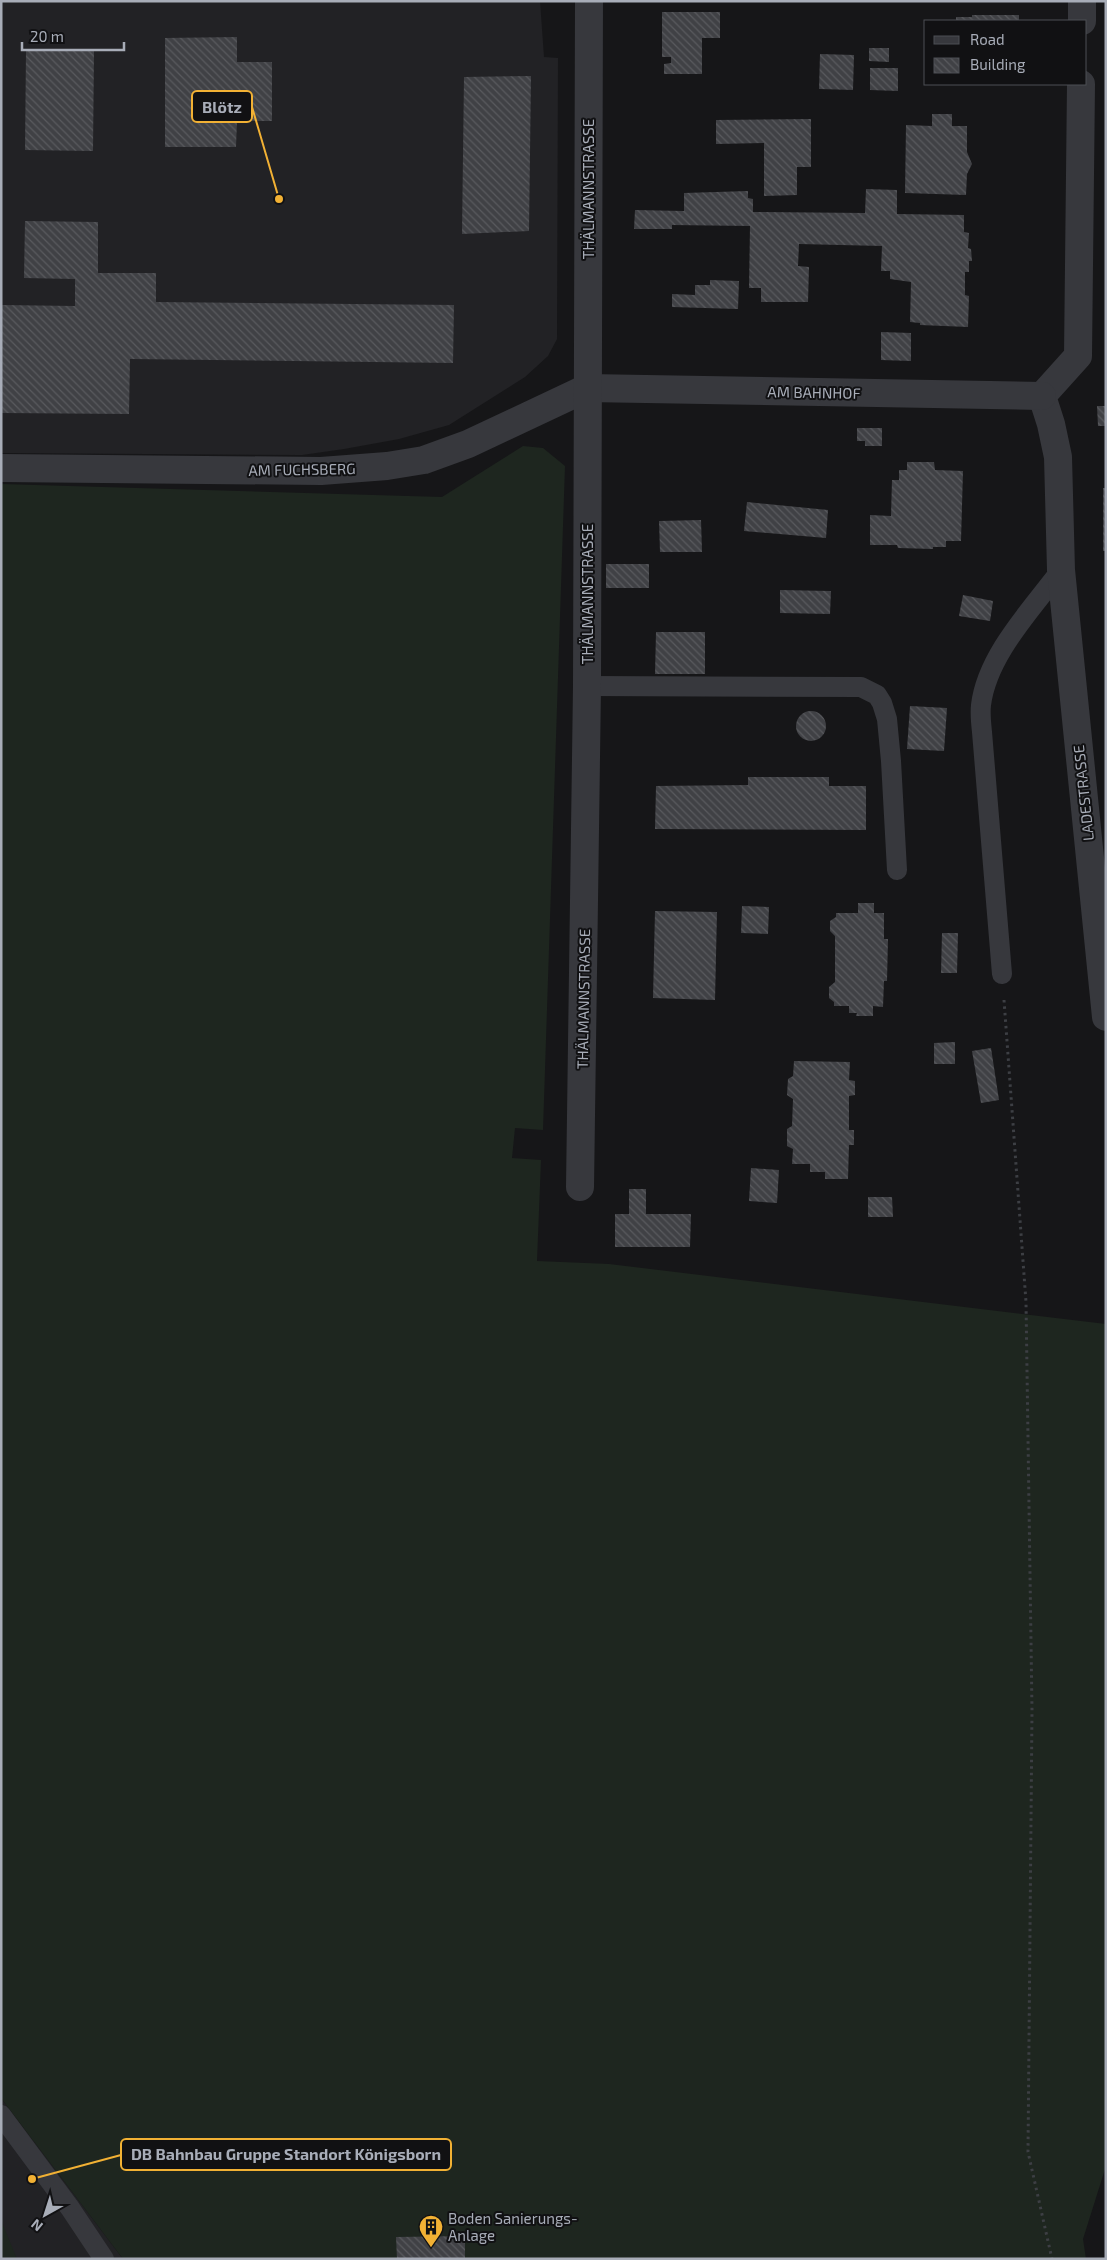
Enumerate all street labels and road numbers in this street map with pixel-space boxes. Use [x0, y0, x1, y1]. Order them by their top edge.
street label: THÄLMANNSTRASSE [579, 119, 597, 259]
street label: AM BAHNHOF [767, 382, 861, 402]
street label: AM FUCHSBERG [248, 459, 356, 479]
street label: THÄLMANNSTRASSE [578, 524, 596, 664]
street label: LADESTRASSE [1069, 744, 1097, 842]
street label: THÄLMANNSTRASSE [573, 929, 593, 1069]

